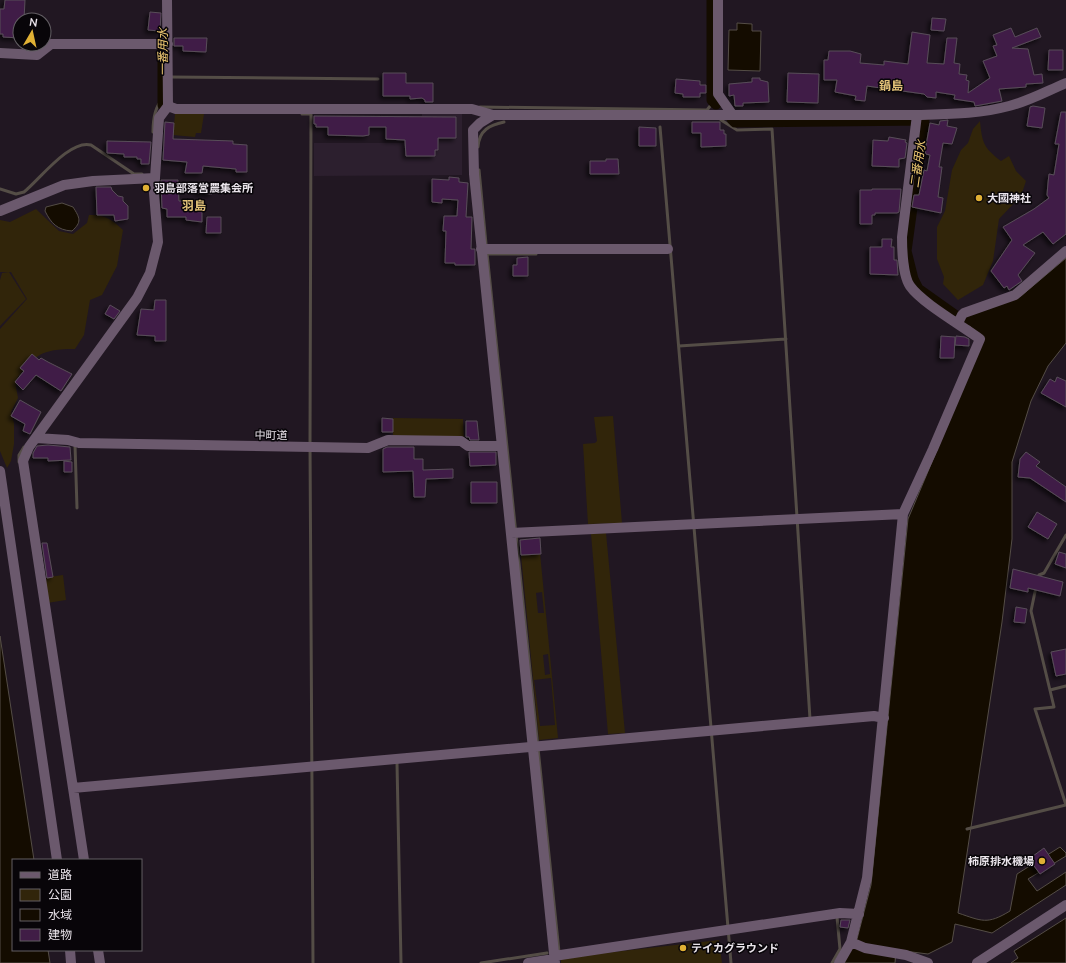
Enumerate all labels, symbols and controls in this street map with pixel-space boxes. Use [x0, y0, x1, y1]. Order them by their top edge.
north arrow [12, 12, 52, 52]
text: N [28, 15, 39, 30]
water label: 一番用水 [155, 26, 170, 76]
district label: 鍋島 [879, 78, 903, 93]
water label: 二番用水 [907, 137, 929, 189]
place label: 羽島部落営農集会所 [154, 181, 253, 195]
marker: 羽島部落営農集会所 [141, 183, 151, 193]
place label: 大國神社 [987, 191, 1031, 205]
marker: 大國神社 [974, 193, 984, 203]
district label: 羽島 [182, 198, 206, 213]
street label: 中町道 [254, 428, 288, 442]
place label: 柿原排水機場 [968, 854, 1034, 868]
marker: 柿原排水機場 [1037, 856, 1047, 866]
legend [12, 859, 142, 951]
text: 道路 [48, 867, 72, 882]
text: 公園 [48, 887, 72, 902]
text: 水域 [48, 907, 72, 922]
text: 建物 [48, 927, 72, 942]
place label: テイカグラウンド [691, 941, 779, 955]
marker: テイカグラウンド [678, 943, 688, 953]

